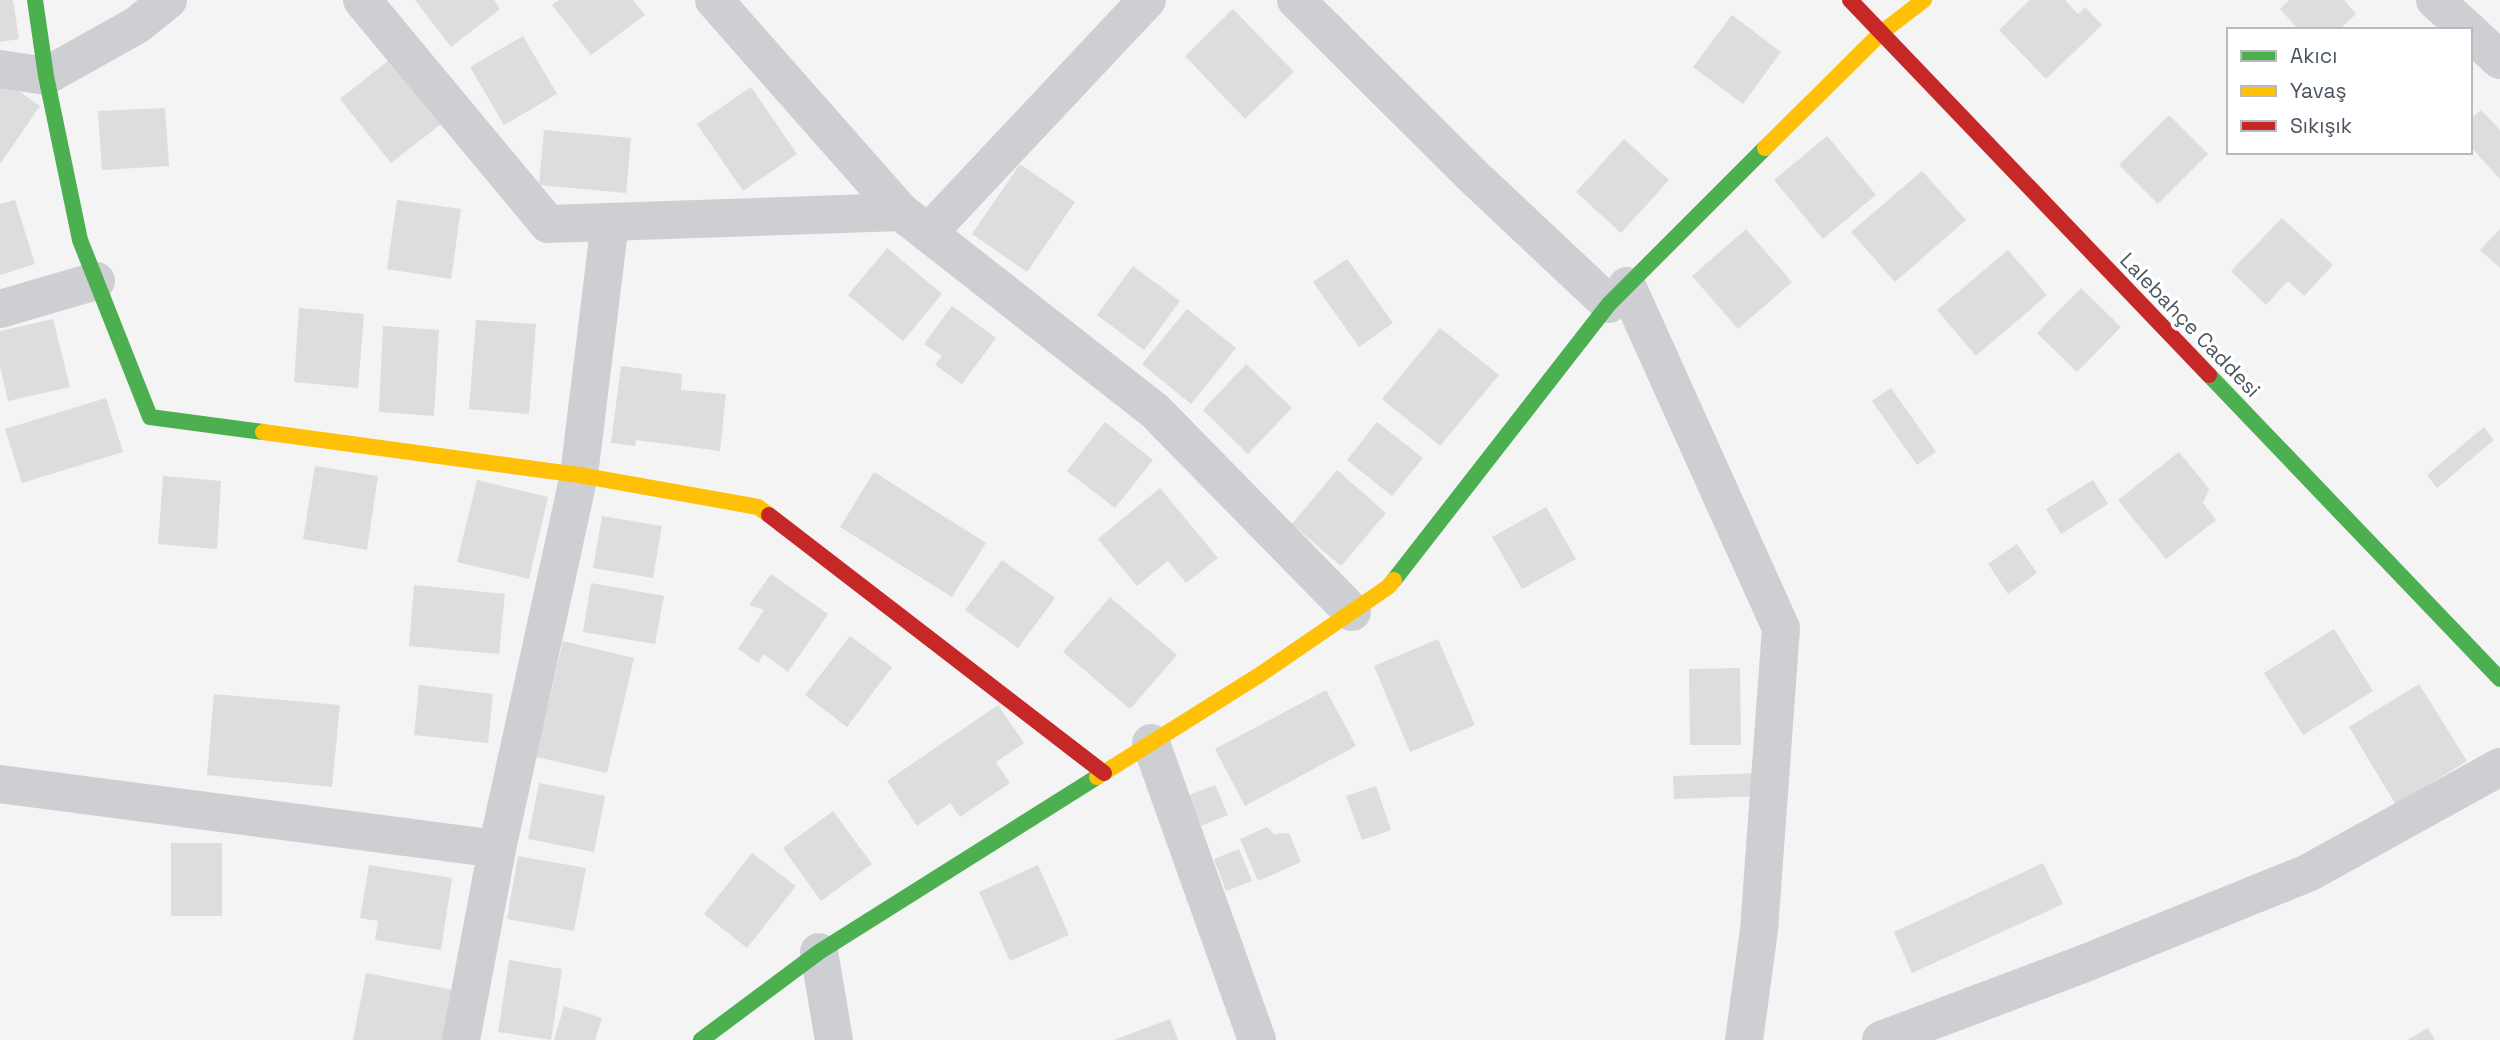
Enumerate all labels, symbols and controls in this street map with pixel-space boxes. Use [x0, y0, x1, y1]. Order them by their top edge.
legend [2227, 28, 2472, 154]
text: Akıcı [2290, 42, 2337, 69]
text: Yavaş [2290, 77, 2347, 104]
text: Sıkışık [2290, 112, 2352, 139]
street label: Lalebahçe Caddesi [2114, 247, 2266, 403]

